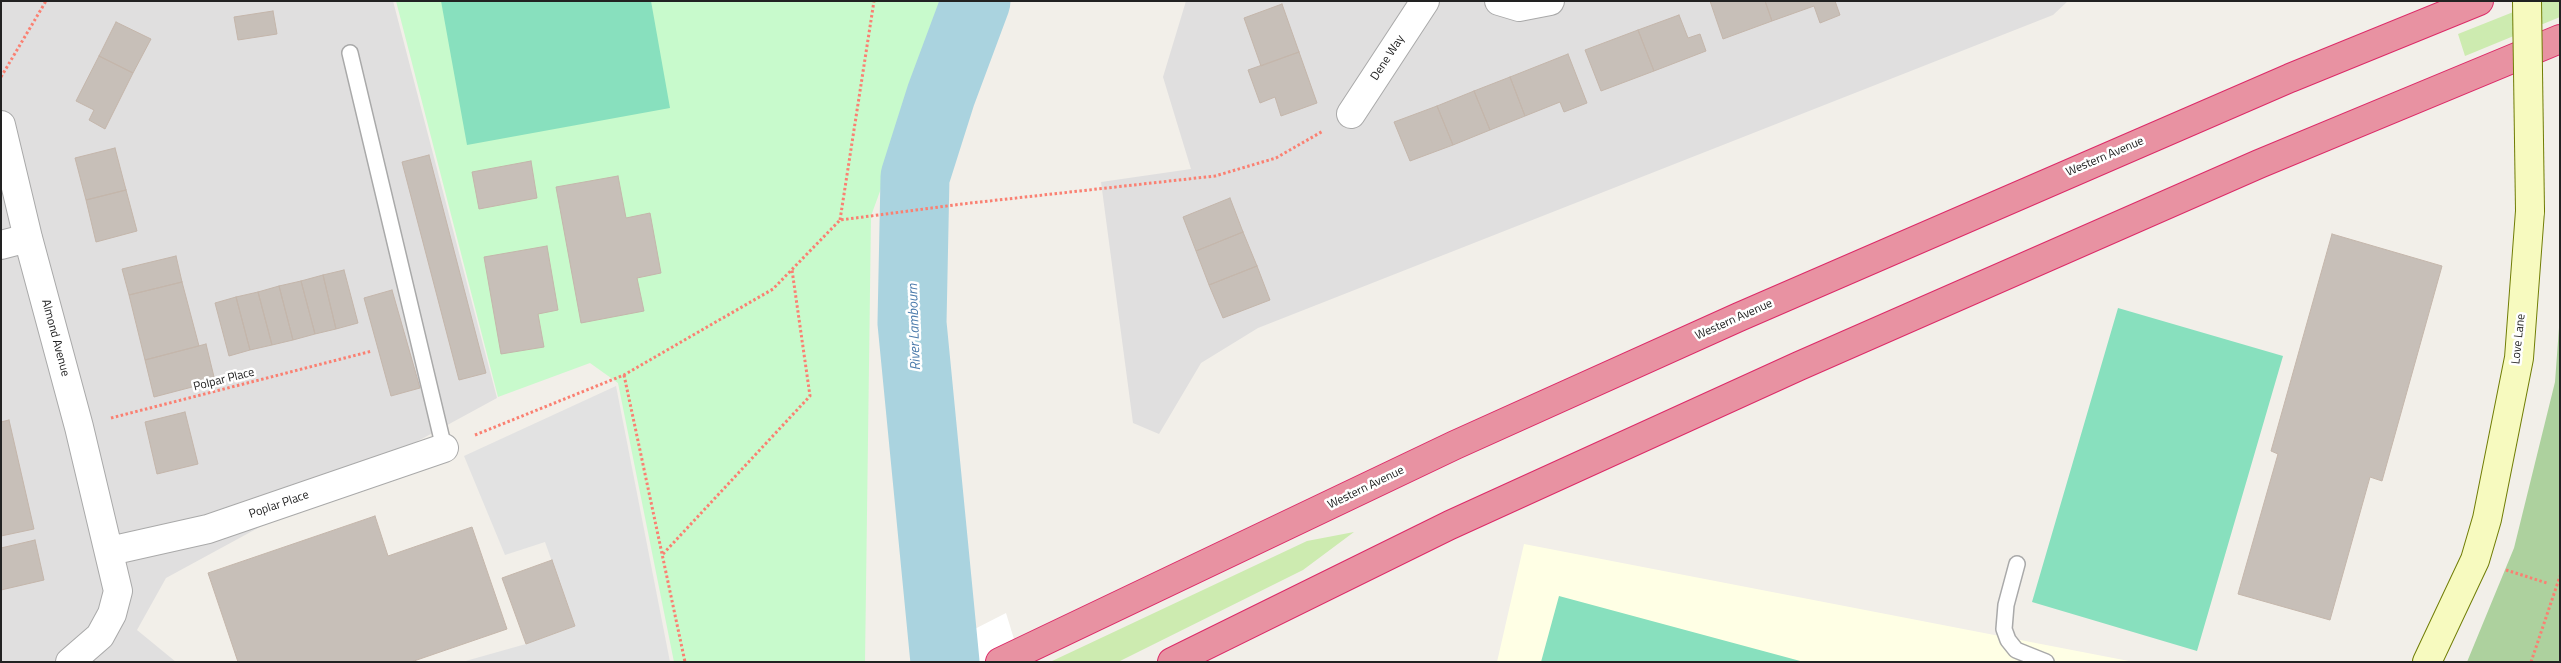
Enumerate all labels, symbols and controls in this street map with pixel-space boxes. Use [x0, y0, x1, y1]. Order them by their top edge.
street label: Dene Way [1368, 33, 1408, 83]
street label: Western Avenue [2064, 134, 2146, 180]
water label: River Lambourn [905, 283, 925, 371]
street label: Western Avenue [1693, 297, 1775, 343]
street label: Almond Avenue [38, 298, 72, 378]
street label: Love Lane [2509, 313, 2529, 365]
street label: Polpar Place [192, 365, 256, 395]
street label: Western Avenue [1326, 463, 1406, 513]
street label: Poplar Place [247, 488, 311, 522]

